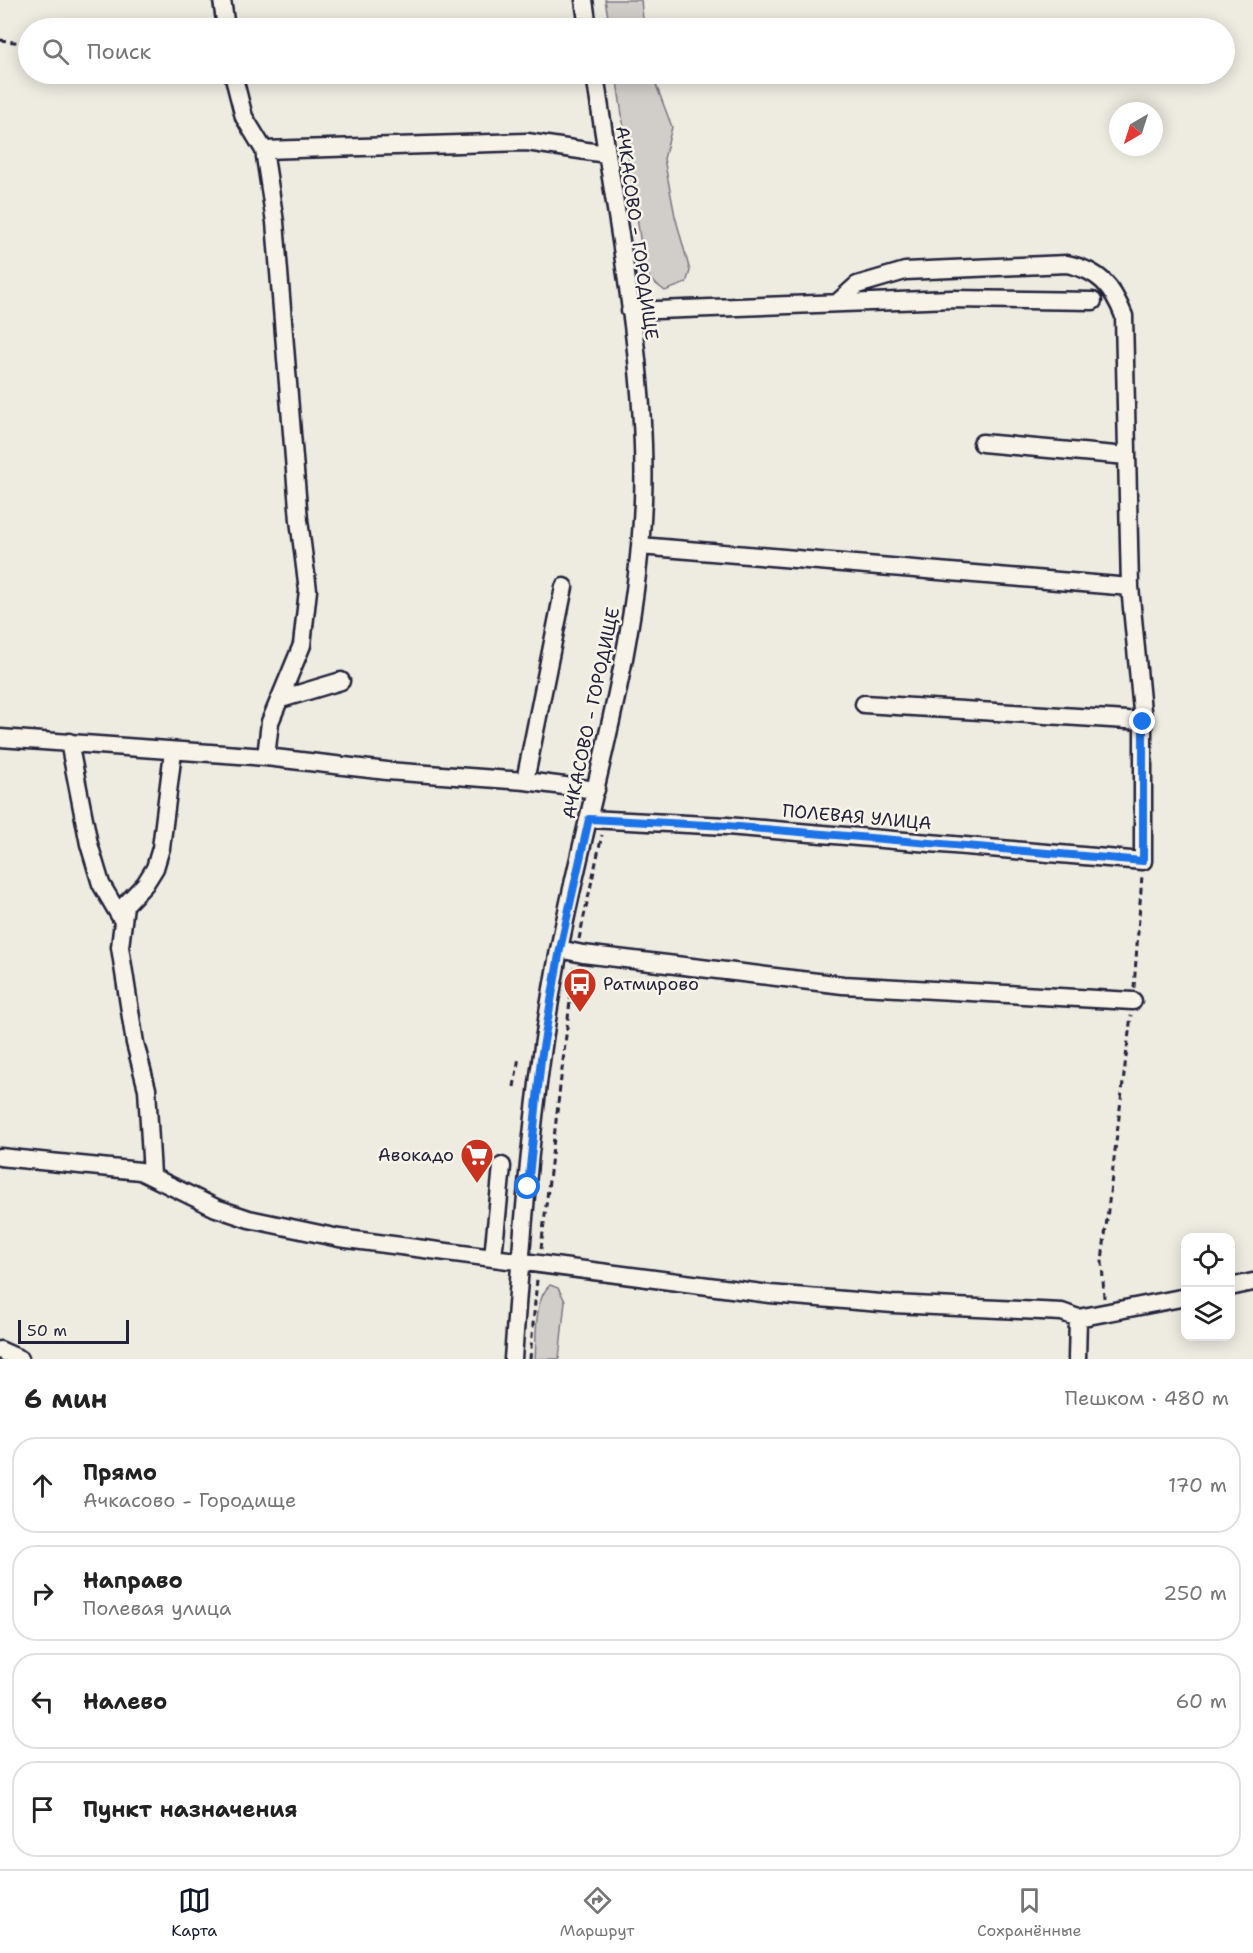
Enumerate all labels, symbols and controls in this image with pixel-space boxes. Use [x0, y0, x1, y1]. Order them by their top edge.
search box [18, 18, 1235, 84]
icon: search [39, 35, 72, 68]
text: Поиск [87, 37, 151, 66]
north arrow [1109, 102, 1163, 156]
street label: АЧКАСОВО - ГОРОДИЩЕ [610, 125, 664, 341]
street label: АЧКАСОВО - ГОРОДИЩЕ [557, 605, 625, 821]
route end [1129, 708, 1155, 734]
street label: ПОЛЕВАЯ УЛИЦА [781, 799, 933, 835]
bus stop icon: Ратмирово [562, 966, 598, 1013]
place label: Ратмирово [603, 972, 699, 996]
supermarket icon: Авокадо [459, 1137, 495, 1184]
place label: Авокадо [378, 1143, 454, 1167]
route start [514, 1173, 540, 1199]
map controls [1181, 1233, 1235, 1341]
button: locate [1181, 1233, 1235, 1287]
button: layers [1181, 1287, 1235, 1341]
scale bar [18, 1317, 129, 1344]
text: 50 m [27, 1320, 67, 1341]
text: 6 мин [24, 1381, 107, 1416]
text: Пешком · 480 m [1065, 1385, 1229, 1411]
text: Прямо [83, 1458, 157, 1487]
icon: ahead [26, 1469, 59, 1502]
text: 170 m [1168, 1472, 1227, 1498]
text: Ачкасово - Городище [83, 1487, 296, 1513]
text: Направо [83, 1566, 183, 1595]
icon: right [26, 1577, 59, 1610]
text: 250 m [1163, 1580, 1227, 1606]
text: Полевая улица [83, 1595, 232, 1621]
icon: left [26, 1685, 59, 1718]
text: Налево [83, 1687, 167, 1716]
text: 60 m [1175, 1688, 1227, 1714]
icon: arrive [26, 1793, 59, 1826]
text: Пункт назначения [83, 1795, 297, 1824]
tab: Карта [171, 1884, 217, 1941]
tab: Маршрут [560, 1884, 634, 1941]
tab: Сохранённые [977, 1884, 1082, 1941]

